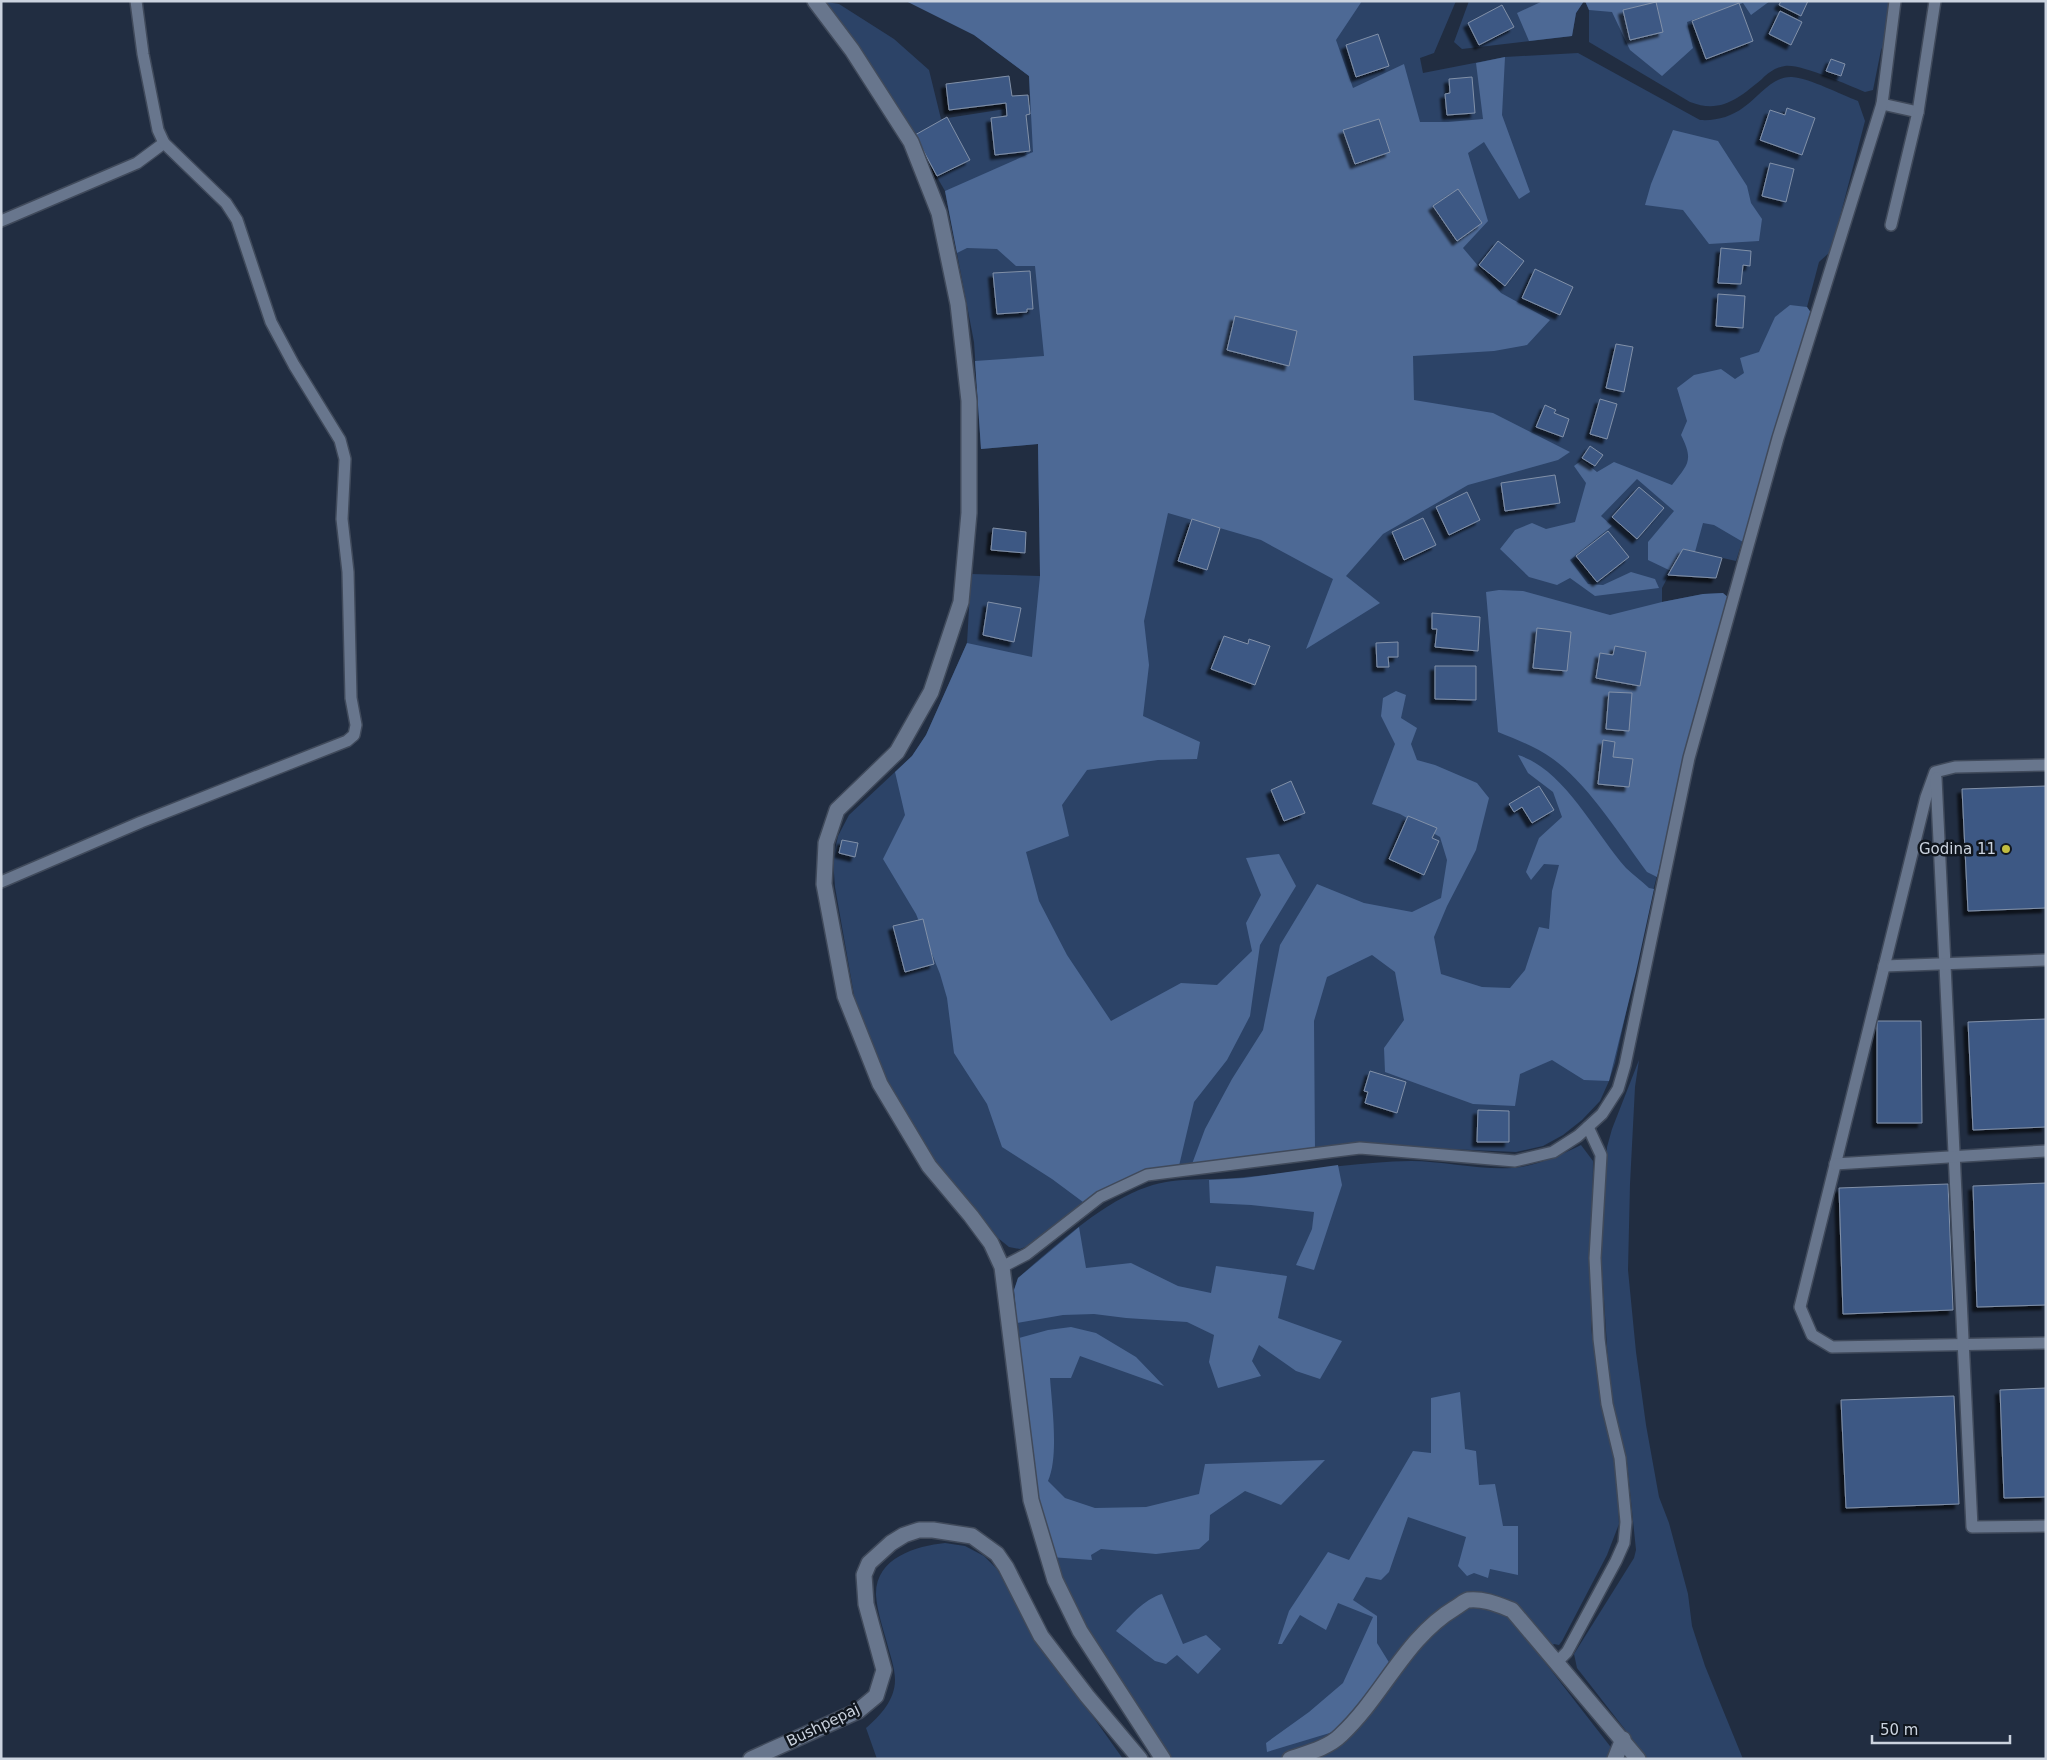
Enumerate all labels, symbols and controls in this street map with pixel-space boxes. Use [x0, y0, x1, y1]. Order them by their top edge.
place label: Godina 11 [1919, 840, 1996, 858]
marker: Godina 11 [2000, 843, 2012, 855]
street label: Bushpepaj [784, 1700, 862, 1750]
scale bar [1872, 1712, 2010, 1744]
text: 50 m [1880, 1721, 1918, 1739]

